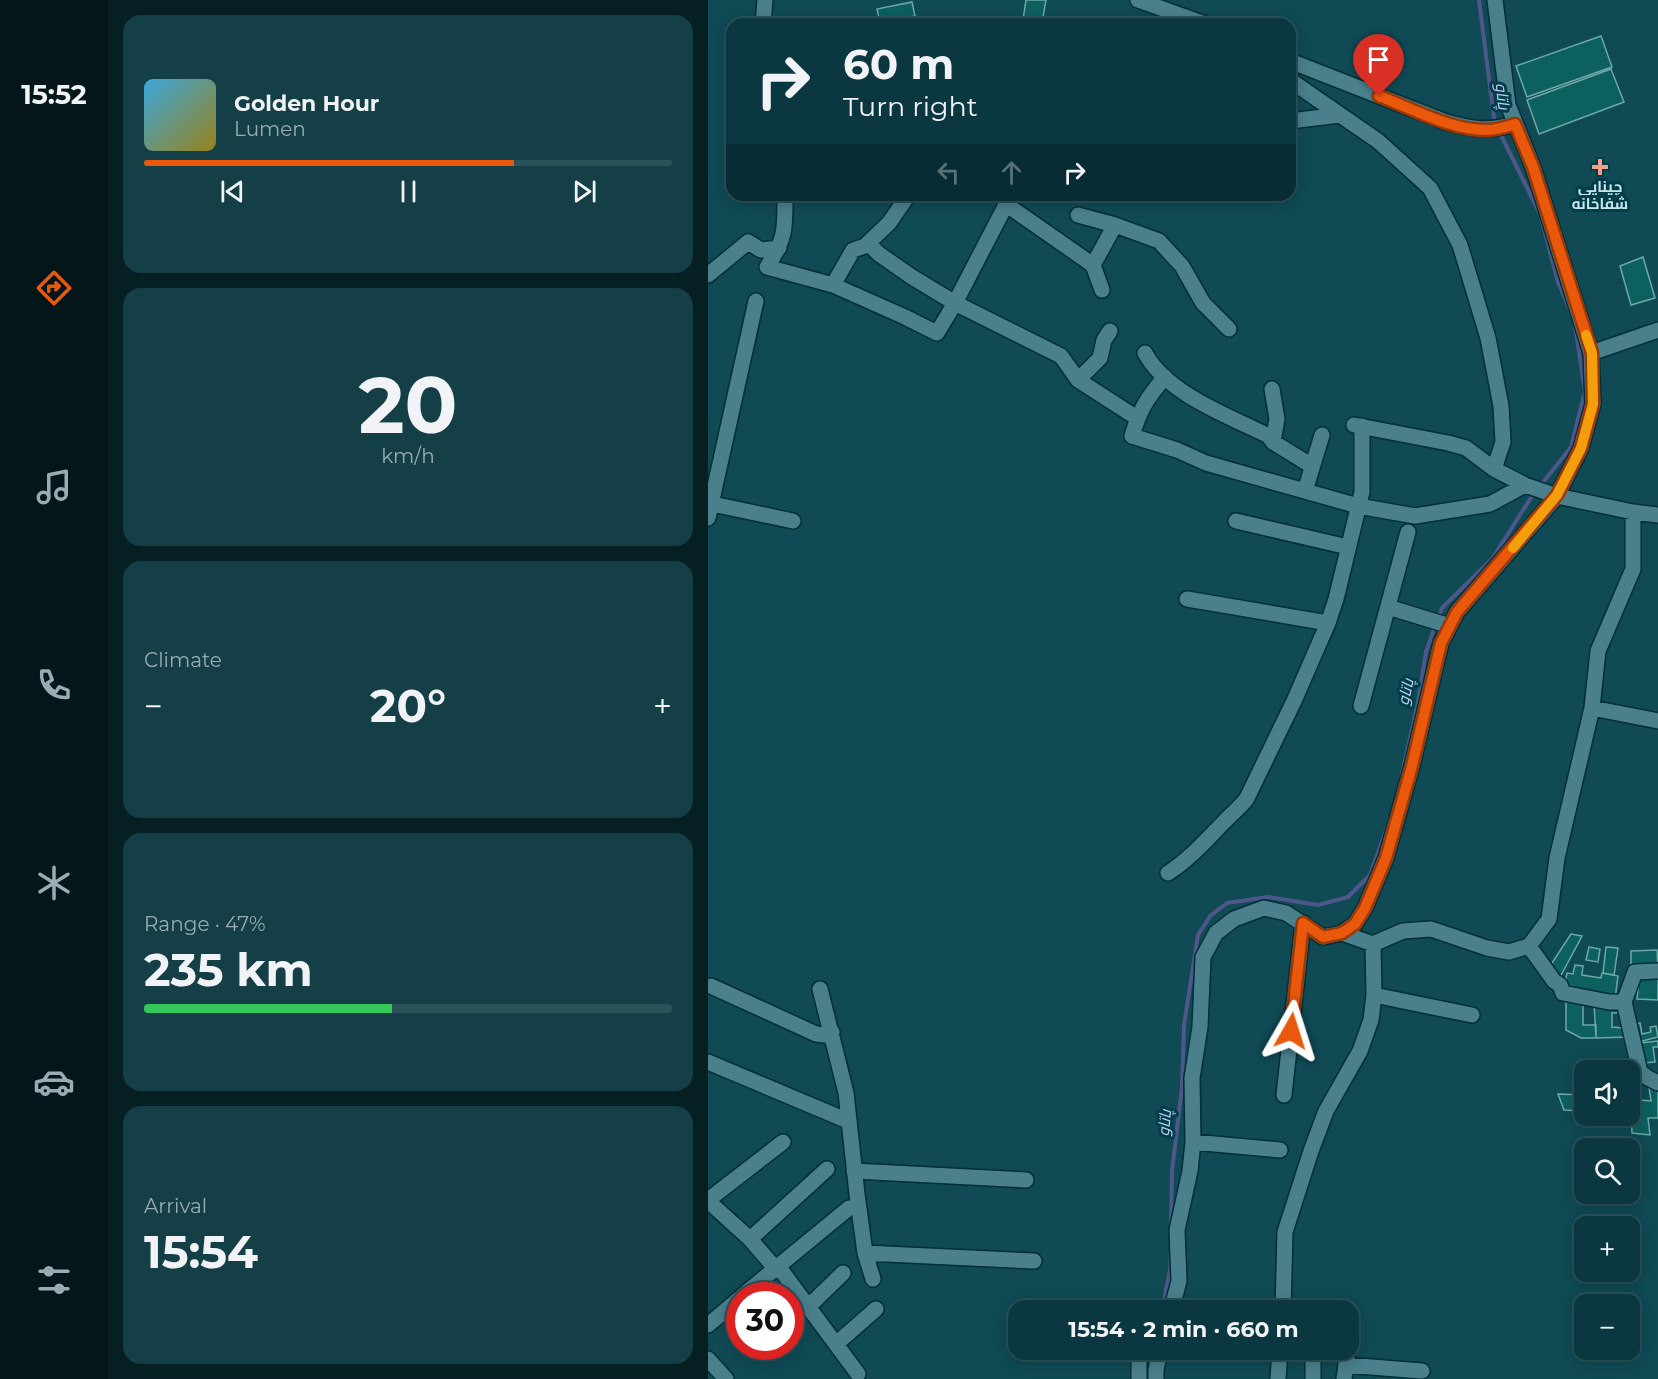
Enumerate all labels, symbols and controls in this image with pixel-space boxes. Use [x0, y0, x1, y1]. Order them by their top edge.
pin [1353, 34, 1404, 96]
text: 60 m [843, 38, 954, 90]
icon: right [744, 42, 822, 120]
icon: arrive [1362, 43, 1395, 76]
text: 15:52 [21, 78, 87, 111]
water label: پاتاو [1490, 82, 1514, 111]
text: Golden Hour [234, 90, 379, 117]
text: Turn right [843, 90, 978, 123]
text: Lumen [234, 117, 306, 141]
icon: left [932, 156, 965, 189]
icon: ahead [995, 156, 1028, 189]
icon: right [1058, 156, 1091, 189]
marker: چينايي شفاخانه [1591, 158, 1609, 176]
icon: previous [216, 175, 249, 208]
icon: pause [392, 175, 425, 208]
icon: next [568, 175, 601, 208]
place label: چينايي شفاخانه [1572, 177, 1628, 213]
icon: directions [33, 267, 75, 309]
text: 20 [359, 357, 457, 453]
text: km/h [381, 444, 435, 468]
icon: music [33, 466, 75, 508]
text: Climate [144, 648, 222, 672]
icon: phone [33, 664, 75, 706]
water label: پاتاو [1393, 676, 1419, 707]
text: 20° [370, 678, 446, 733]
text: − [144, 686, 163, 726]
text: + [653, 686, 672, 726]
icon: climate [33, 862, 75, 904]
text: Range · 47% [144, 912, 266, 936]
text: 235 km [144, 942, 313, 997]
position arrow [1259, 999, 1323, 1063]
map controls [1574, 1060, 1640, 1360]
button: sound [1574, 1060, 1640, 1126]
icon: car [33, 1061, 75, 1103]
water label: پاتاو [1154, 1108, 1176, 1137]
button: search [1574, 1138, 1640, 1204]
text: Arrival [144, 1194, 207, 1218]
button: + [1574, 1216, 1640, 1282]
text: 15:54 [144, 1224, 258, 1279]
icon: filters [33, 1259, 75, 1301]
speed limit sign: 30 [726, 1282, 804, 1360]
button: − [1574, 1294, 1640, 1360]
text: 15:54 · 2 min · 660 m [1068, 1316, 1299, 1343]

